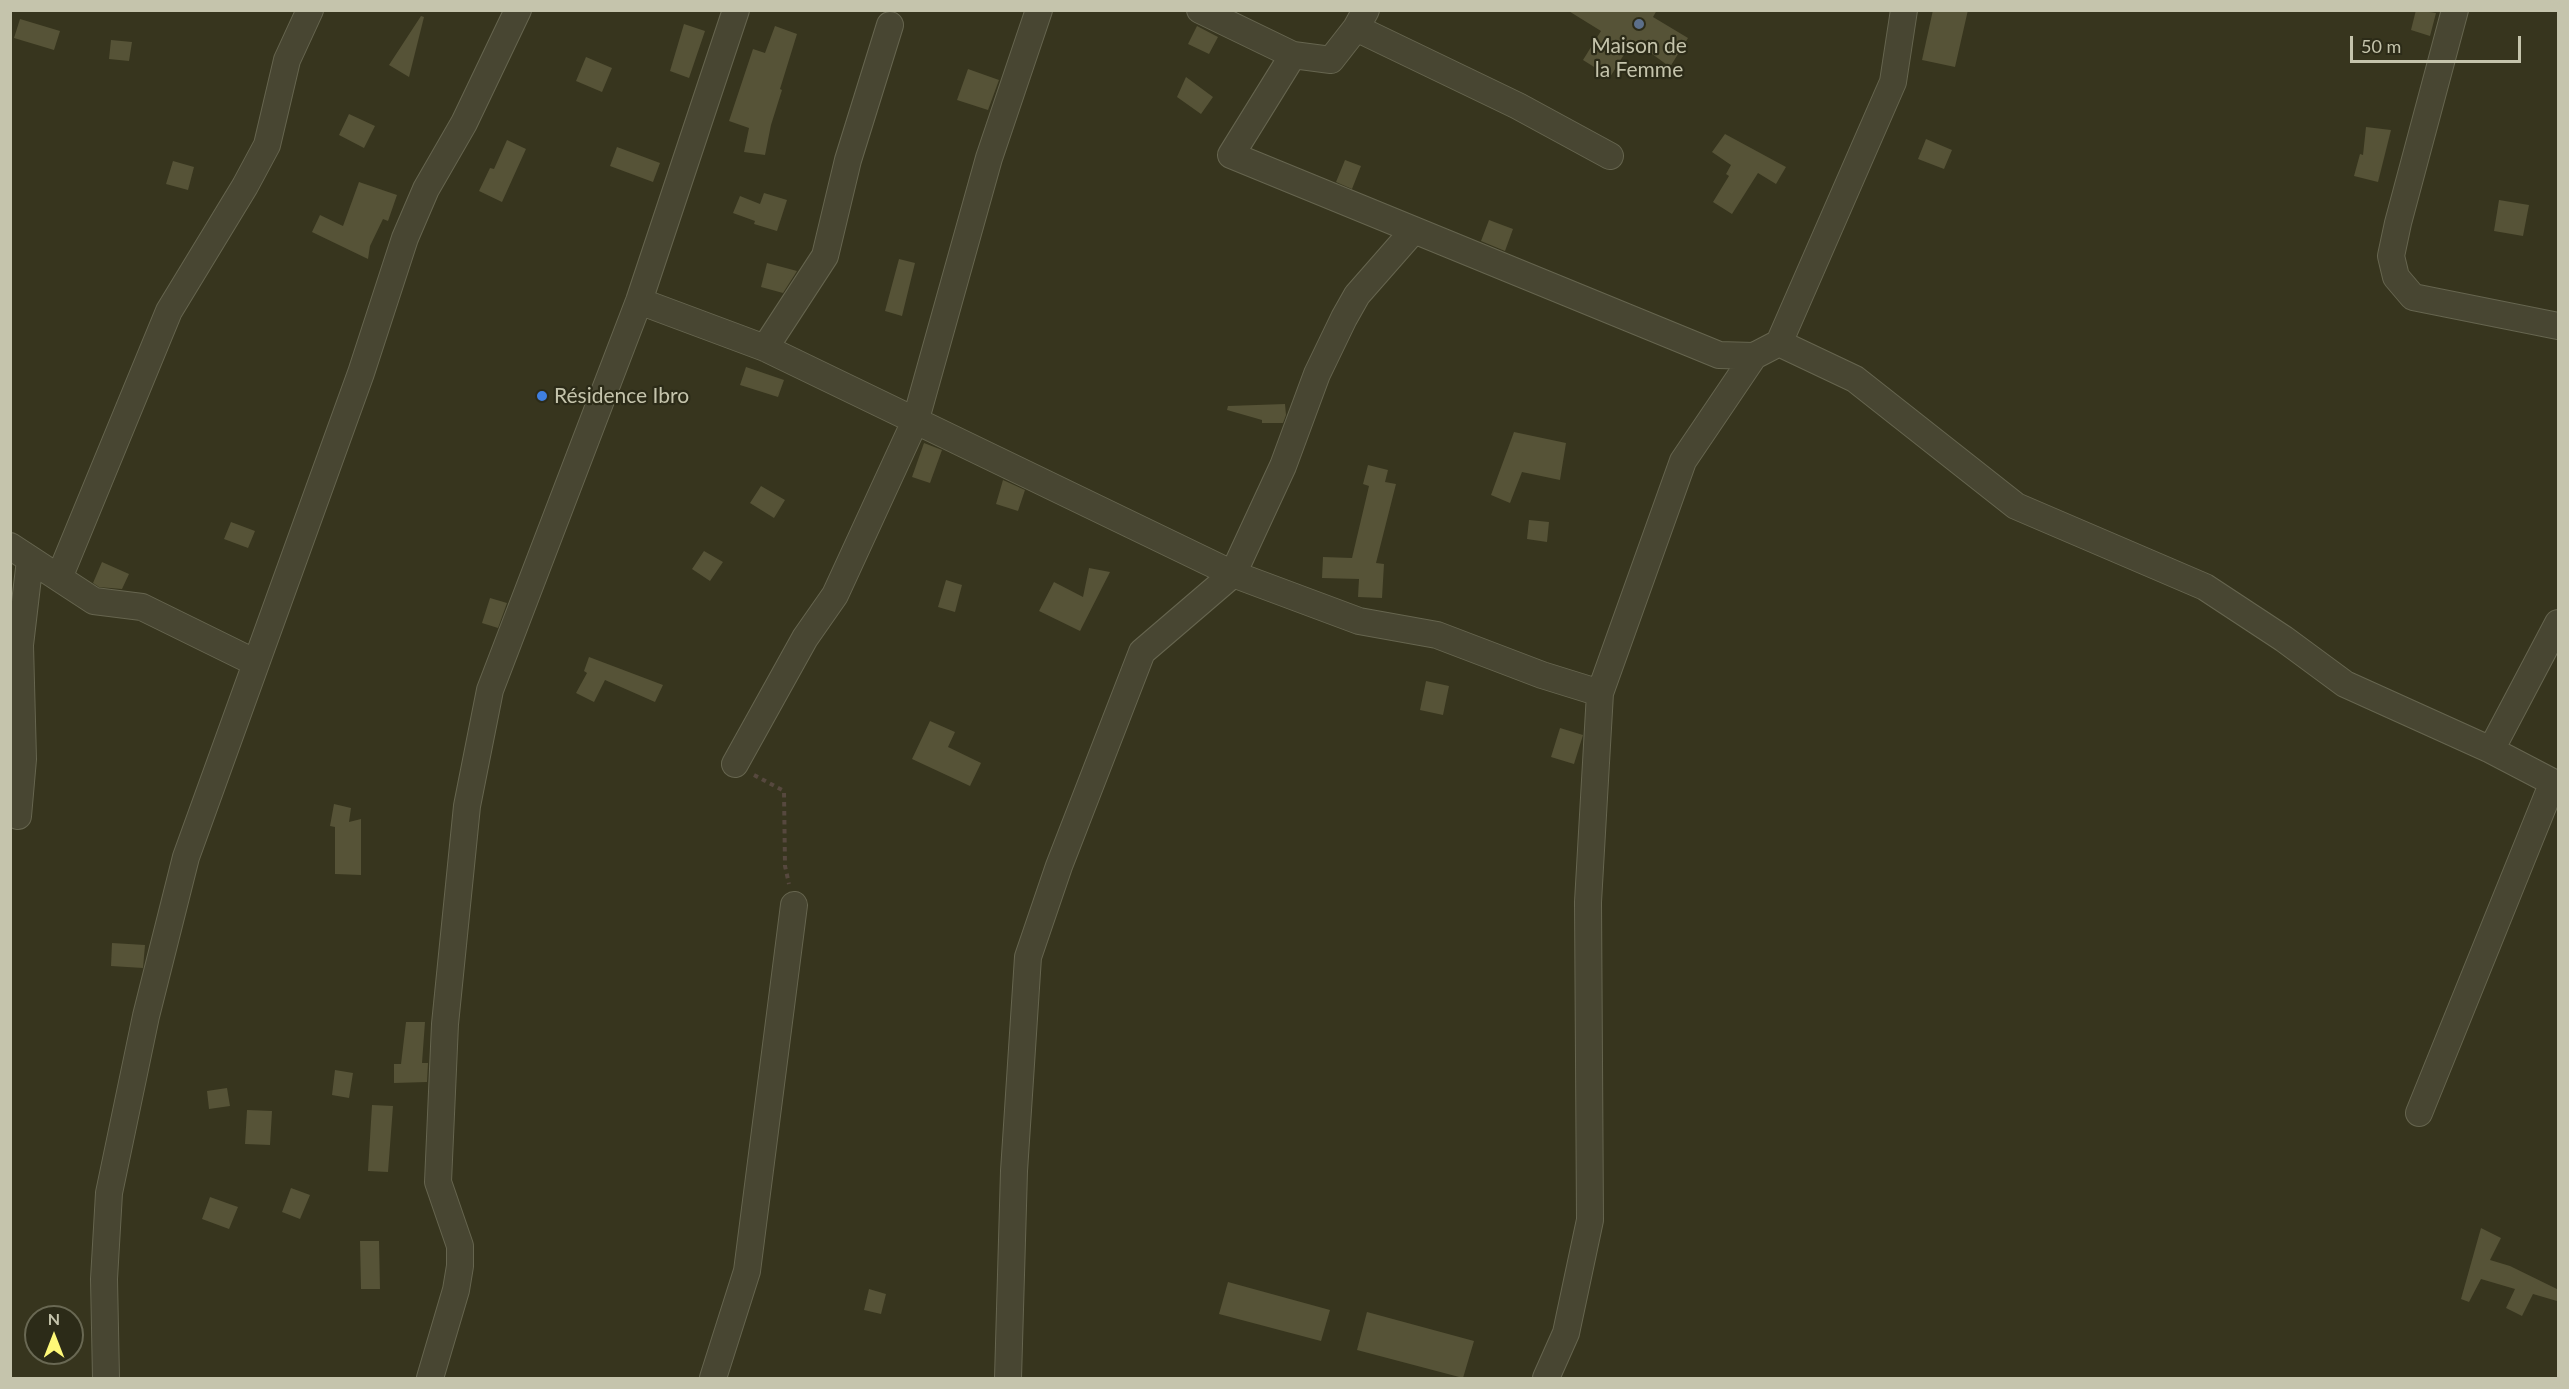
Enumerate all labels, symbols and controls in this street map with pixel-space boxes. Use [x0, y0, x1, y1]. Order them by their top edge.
marker: Maison de la Femme [1632, 17, 1646, 31]
scale bar [2353, 24, 2524, 62]
place label: Maison de la Femme [1591, 33, 1687, 83]
text: 50 m [2361, 35, 2401, 57]
place label: Résidence Ibro [554, 383, 689, 409]
marker: Résidence Ibro [535, 389, 549, 403]
north arrow [24, 1305, 84, 1365]
text: N [48, 1309, 60, 1328]

